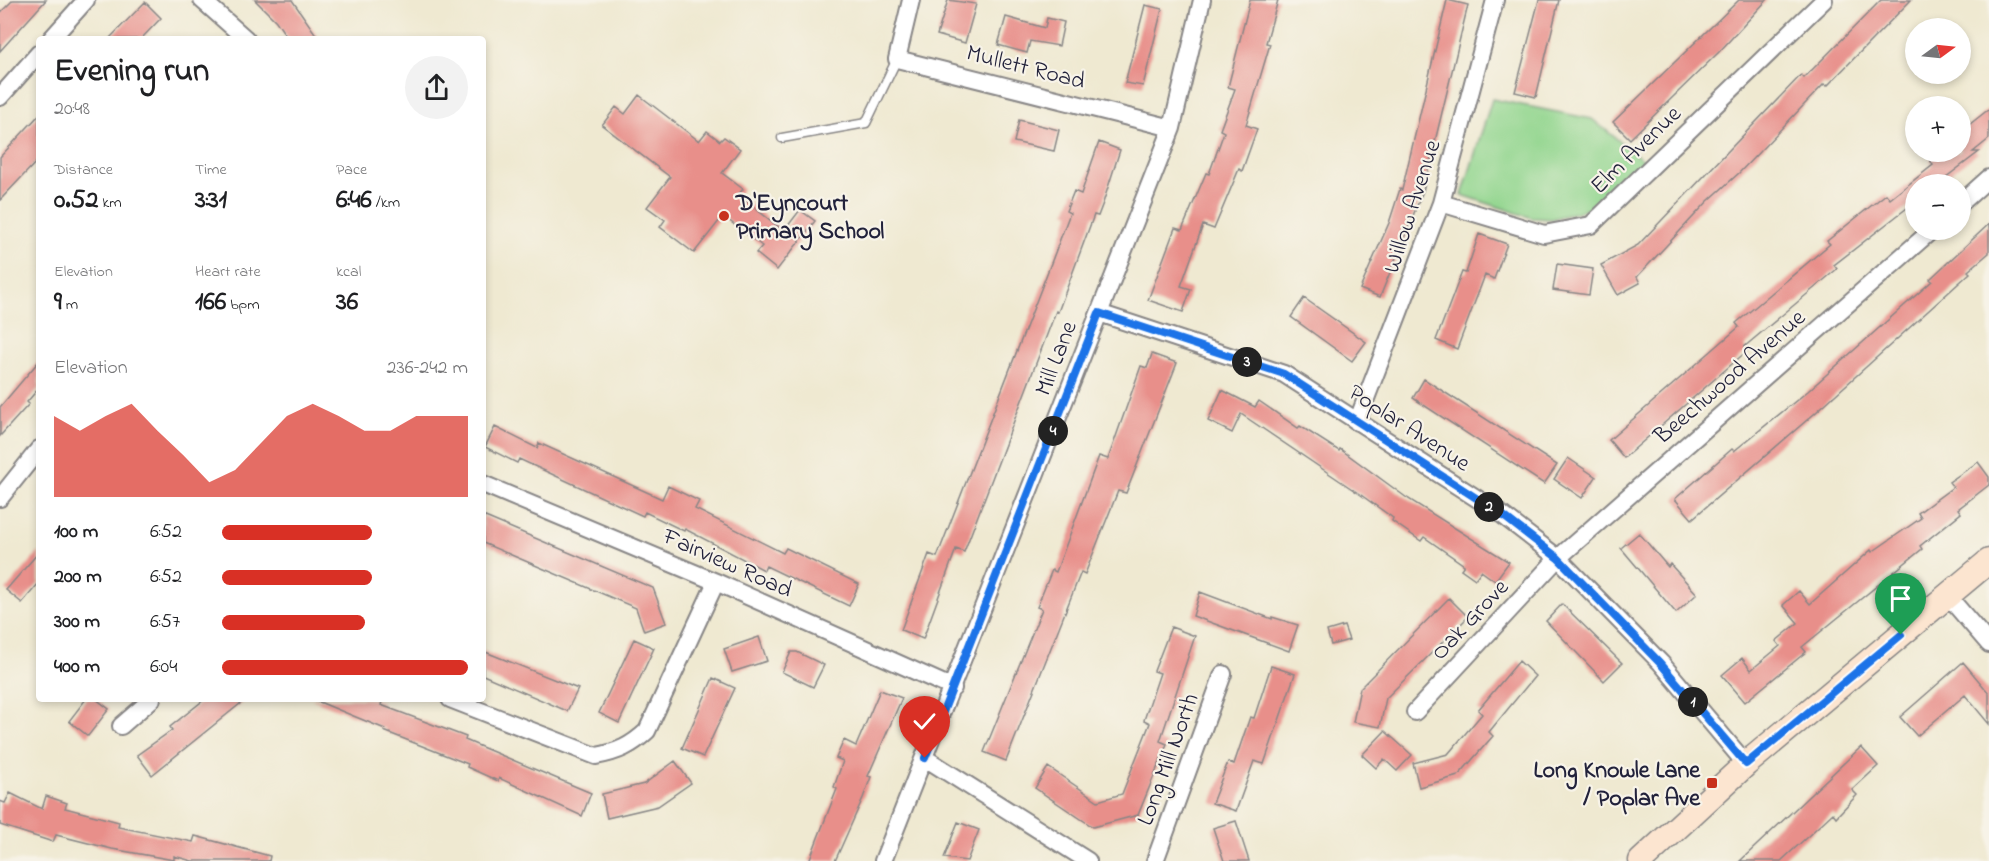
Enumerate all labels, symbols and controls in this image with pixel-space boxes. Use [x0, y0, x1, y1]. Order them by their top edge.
north arrow [1905, 18, 1971, 84]
map controls [1905, 18, 1971, 240]
street label: Mullett Road [962, 37, 1089, 100]
text: Evening run [54, 48, 209, 96]
button: share [405, 56, 468, 119]
text: 20:48 [54, 95, 90, 124]
button: + [1905, 96, 1971, 162]
street label: Elm Avenue [1583, 98, 1690, 203]
street label: Willow Avenue [1375, 135, 1451, 278]
text: Distance [54, 158, 113, 182]
text: Time [195, 158, 227, 182]
text: Pace [336, 158, 367, 182]
button: − [1905, 174, 1971, 240]
text: 0.52 [54, 182, 98, 220]
text: 3:31 [195, 182, 227, 220]
text: 6:46 [336, 182, 372, 220]
place label: D'Eyncourt Primary School [735, 187, 884, 251]
text: km [98, 191, 122, 215]
text: /km [372, 191, 400, 215]
marker: D'Eyncourt Primary School [717, 209, 731, 223]
text: Elevation [54, 260, 113, 284]
text: Heart rate [195, 260, 261, 284]
text: kcal [336, 260, 361, 284]
text: 9 [54, 284, 62, 322]
text: 166 [195, 284, 226, 322]
text: 36 [336, 284, 358, 322]
text: m [62, 293, 78, 317]
text: bpm [226, 293, 260, 317]
street label: Beechwood Avenue [1646, 302, 1815, 455]
street label: Mill Lane [1027, 316, 1088, 401]
pin: 3 [1232, 347, 1262, 377]
text: 3 [1244, 350, 1250, 374]
text: Elevation [54, 354, 128, 383]
text: 236–242 m [387, 354, 468, 383]
street label: Poplar Avenue [1341, 376, 1477, 482]
pin: 4 [1038, 416, 1068, 446]
text: 4 [1050, 419, 1056, 443]
pin: 2 [1474, 492, 1504, 522]
text: 2 [1485, 495, 1493, 519]
text: 100 m [54, 518, 98, 547]
text: 6:52 [150, 518, 182, 547]
street label: Fairview Road [656, 520, 798, 609]
text: 200 m [54, 563, 102, 592]
text: 6:52 [150, 563, 182, 592]
street label: Oak Grove [1424, 572, 1518, 670]
pin [1875, 573, 1926, 635]
icon: arrive [1884, 582, 1917, 615]
text: 300 m [54, 608, 100, 637]
text: 6:57 [150, 608, 180, 637]
text: 400 m [54, 653, 100, 682]
text: 6:04 [150, 653, 177, 682]
pin: 1 [1678, 687, 1708, 717]
street label: Long Mill North [1129, 689, 1209, 831]
text: 1 [1690, 690, 1696, 714]
pin [899, 696, 950, 758]
icon: check [908, 705, 941, 738]
place label: Long Knowle Lane / Poplar Ave [1534, 754, 1701, 817]
marker: Long Knowle Lane / Poplar Ave [1705, 776, 1719, 790]

